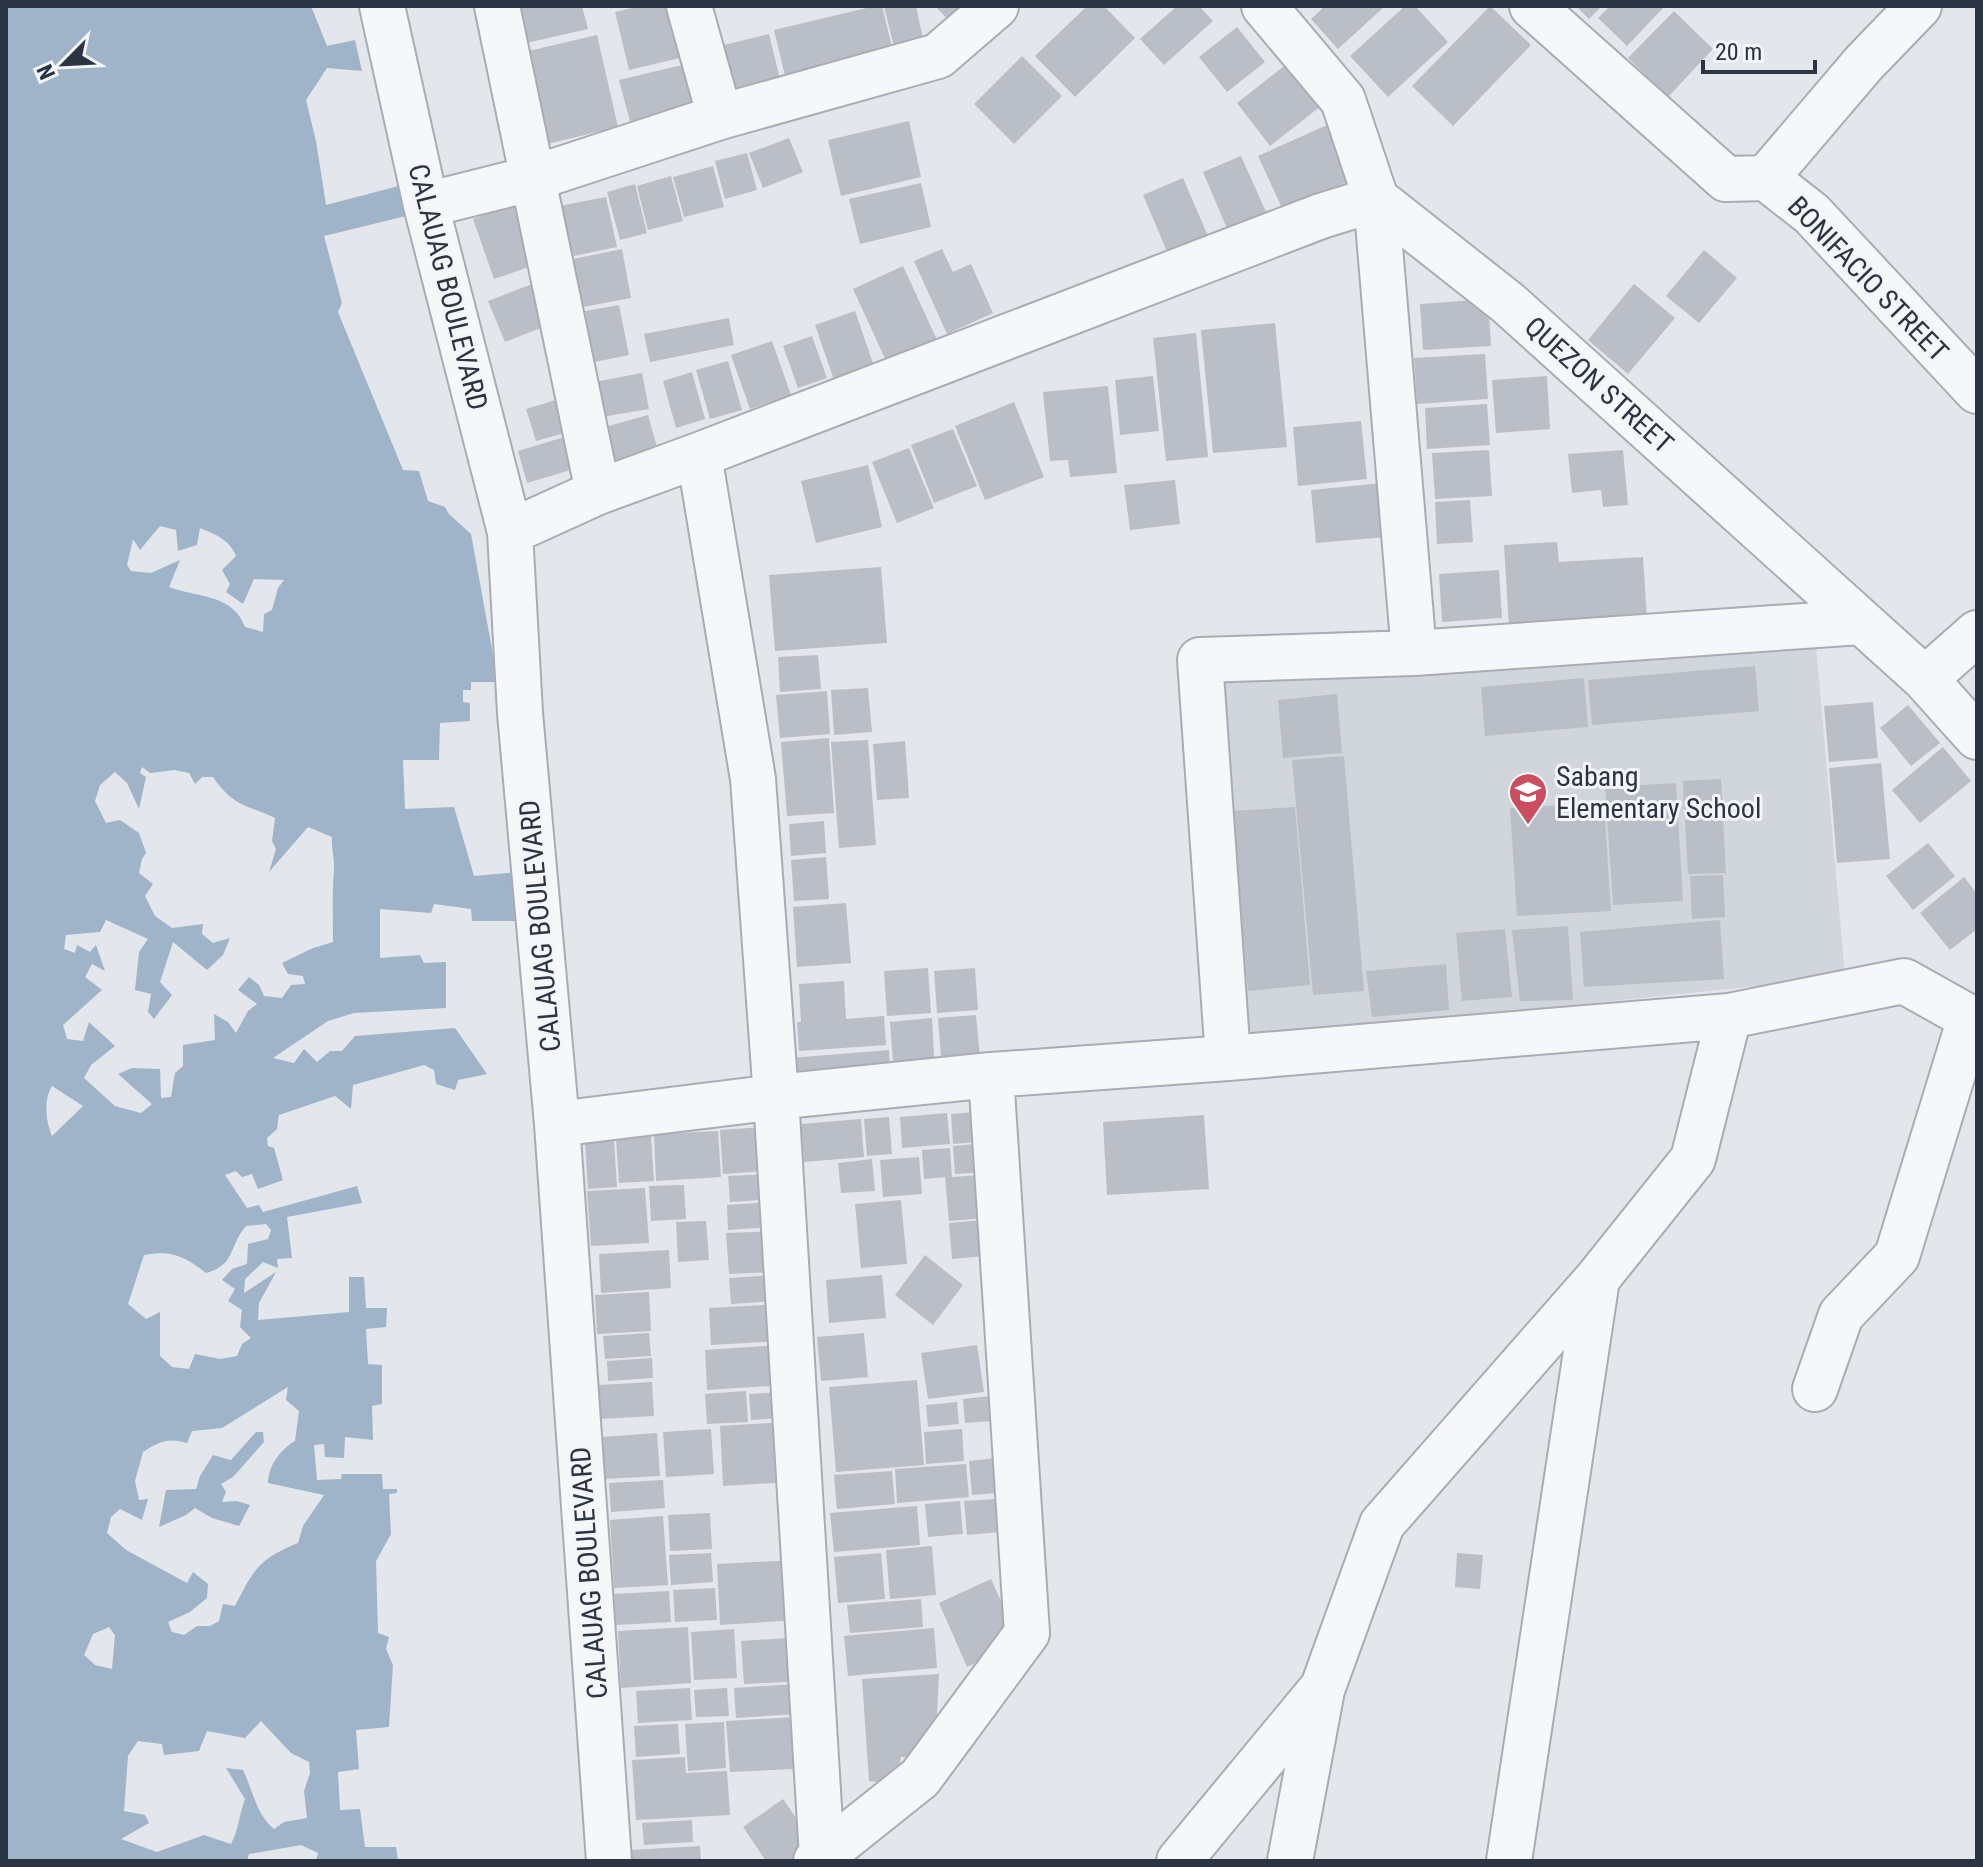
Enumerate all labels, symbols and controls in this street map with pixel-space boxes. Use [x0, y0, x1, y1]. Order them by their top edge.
north arrow [24, 24, 104, 104]
scale bar [1703, 24, 1815, 74]
text: 20 m [1715, 38, 1762, 66]
text: N [32, 61, 60, 83]
street label: CALAUAG BOULEVARD [401, 160, 495, 414]
street label: BONIFACIO STREET [1781, 190, 1955, 368]
street label: QUEZON STREET [1518, 310, 1680, 460]
place label: Sabang Elementary School [1556, 760, 1761, 825]
school or university icon: Sabang Elementary School [1507, 771, 1549, 826]
street label: CALAUAG BOULEVARD [513, 799, 567, 1053]
street label: CALAUAG BOULEVARD [564, 1446, 614, 1700]

